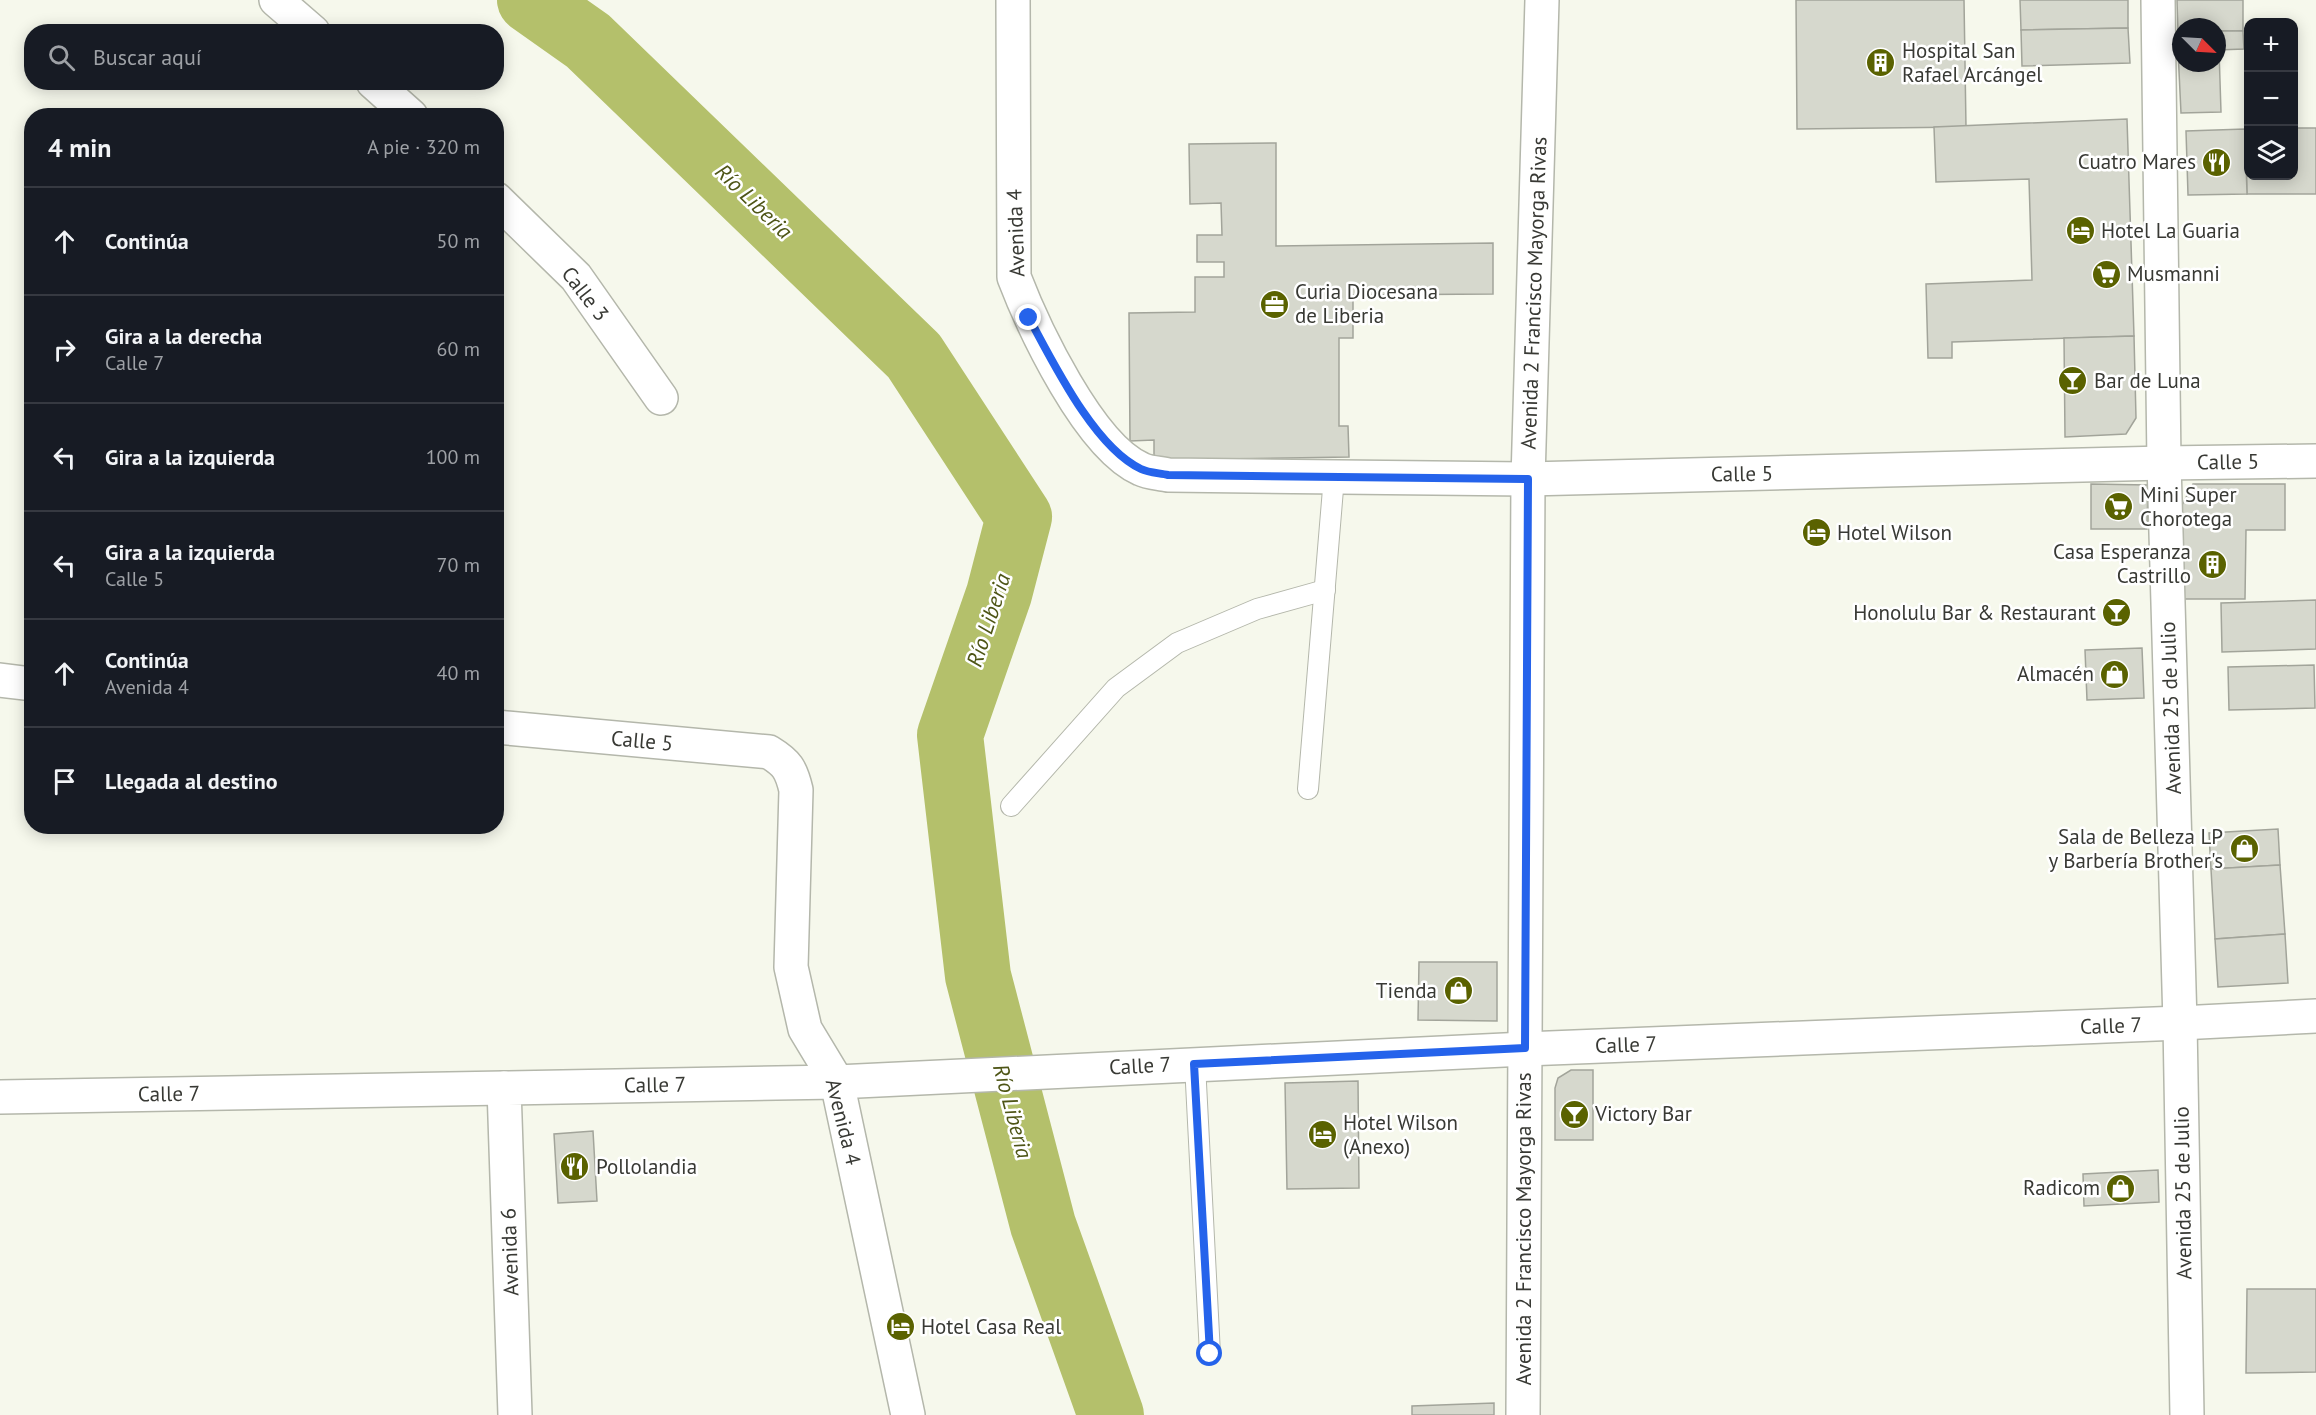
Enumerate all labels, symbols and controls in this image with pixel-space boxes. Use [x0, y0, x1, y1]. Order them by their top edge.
north arrow [2172, 18, 2226, 72]
map controls [2244, 18, 2298, 180]
button: + [2244, 18, 2298, 72]
search box [24, 24, 504, 90]
place label: Hospital San Rafael Arcángel [1902, 37, 2042, 88]
icon: search [45, 41, 78, 74]
text: Buscar aquí [93, 43, 202, 71]
building icon: Hospital San Rafael Arcángel [1865, 47, 1897, 79]
button: − [2244, 72, 2298, 126]
button: layers [2244, 126, 2298, 180]
text: 4 min [48, 131, 111, 164]
text: A pie · 320 m [367, 134, 480, 160]
street label: Avenida 2 Francisco Mayorga Rivas [1515, 136, 1552, 450]
restaurant icon: Cuatro Mares [2201, 146, 2233, 178]
place label: Cuatro Mares [2078, 148, 2196, 175]
water label: Río Liberia [710, 157, 799, 245]
street label: Avenida 4 [1000, 189, 1031, 277]
hotel icon: Hotel La Guaria [2064, 215, 2096, 247]
place label: Hotel La Guaria [2101, 217, 2240, 244]
icon: ahead [48, 225, 81, 258]
text: Continúa [105, 227, 189, 255]
text: 50 m [437, 228, 480, 254]
supermarket icon: Musmanni [2090, 258, 2122, 290]
place label: Musmanni [2127, 260, 2220, 287]
street label: Calle 3 [556, 261, 615, 326]
place label: Curia Diocesana de Liberia [1295, 278, 1438, 329]
office icon: Curia Diocesana de Liberia [1258, 288, 1290, 320]
route end [1015, 304, 1041, 330]
text: Gira a la derecha [105, 322, 262, 350]
icon: right [48, 333, 81, 366]
text: 60 m [437, 336, 480, 362]
text: Calle 7 [105, 350, 164, 376]
bar icon: Bar de Luna [2057, 365, 2089, 397]
place label: Bar de Luna [2094, 367, 2201, 394]
icon: left [48, 441, 81, 474]
text: Gira a la izquierda [105, 443, 275, 471]
text: 100 m [426, 444, 480, 470]
street label: Calle 5 [2197, 447, 2259, 476]
street label: Calle 5 [1711, 459, 1773, 488]
place label: Mini Super Chorotega [2140, 481, 2237, 532]
supermarket icon: Mini Super Chorotega [2103, 491, 2135, 523]
hotel icon: Hotel Wilson [1800, 517, 1832, 549]
place label: Hotel Wilson [1837, 519, 1952, 546]
text: Gira a la izquierda [105, 538, 275, 566]
place label: Casa Esperanza Castrillo [2053, 538, 2191, 589]
building icon: Casa Esperanza Castrillo [2196, 548, 2228, 580]
icon: left [48, 549, 81, 582]
text: 70 m [437, 552, 480, 578]
text: Calle 5 [105, 566, 164, 592]
water label: Río Liberia [960, 570, 1016, 670]
bar icon: Honolulu Bar & Restaurant [2101, 597, 2133, 629]
place label: Honolulu Bar & Restaurant [1853, 599, 2096, 626]
street label: Avenida 25 de Julio [2154, 621, 2187, 795]
text: Continúa [105, 646, 189, 674]
icon: ahead [48, 657, 81, 690]
shop icon: Almacén [2099, 658, 2131, 690]
text: 40 m [437, 660, 480, 686]
place label: Almacén [2017, 660, 2094, 687]
text: Avenida 4 [105, 674, 189, 700]
street label: Calle 5 [610, 724, 674, 757]
icon: arrive [48, 765, 81, 798]
text: Llegada al destino [105, 767, 278, 795]
place label: Sala de Belleza LP y Barbería Brother's [2049, 823, 2223, 874]
shop icon: Sala de Belleza LP y Barbería Brother's [2228, 833, 2260, 865]
shop icon: Tienda [1442, 975, 1474, 1007]
place label: Tienda [1376, 977, 1437, 1004]
street label: Calle 7 [2080, 1011, 2142, 1040]
street label: Calle 7 [1595, 1030, 1657, 1059]
street label: Calle 7 [1108, 1050, 1172, 1081]
water label: Río Liberia [987, 1061, 1039, 1161]
street label: Calle 7 [624, 1070, 686, 1099]
street label: Avenida 2 Francisco Mayorga Rivas [1510, 1072, 1537, 1386]
street label: Avenida 4 [820, 1076, 867, 1168]
street label: Calle 7 [138, 1079, 200, 1108]
bar icon: Victory Bar [1558, 1098, 1590, 1130]
place label: Victory Bar [1594, 1100, 1692, 1127]
street label: Avenida 25 de Julio [2167, 1106, 2198, 1280]
place label: Hotel Wilson (Anexo) [1343, 1109, 1458, 1160]
hotel icon: Hotel Wilson (Anexo) [1306, 1119, 1338, 1151]
restaurant icon: Pollolandia [559, 1151, 591, 1183]
place label: Pollolandia [596, 1153, 697, 1180]
shop icon: Radicom [2105, 1172, 2137, 1204]
place label: Radicom [2023, 1174, 2100, 1201]
street label: Avenida 6 [494, 1208, 525, 1296]
hotel icon: Hotel Casa Real [884, 1311, 916, 1343]
place label: Hotel Casa Real [921, 1313, 1061, 1340]
route start [1196, 1340, 1222, 1366]

